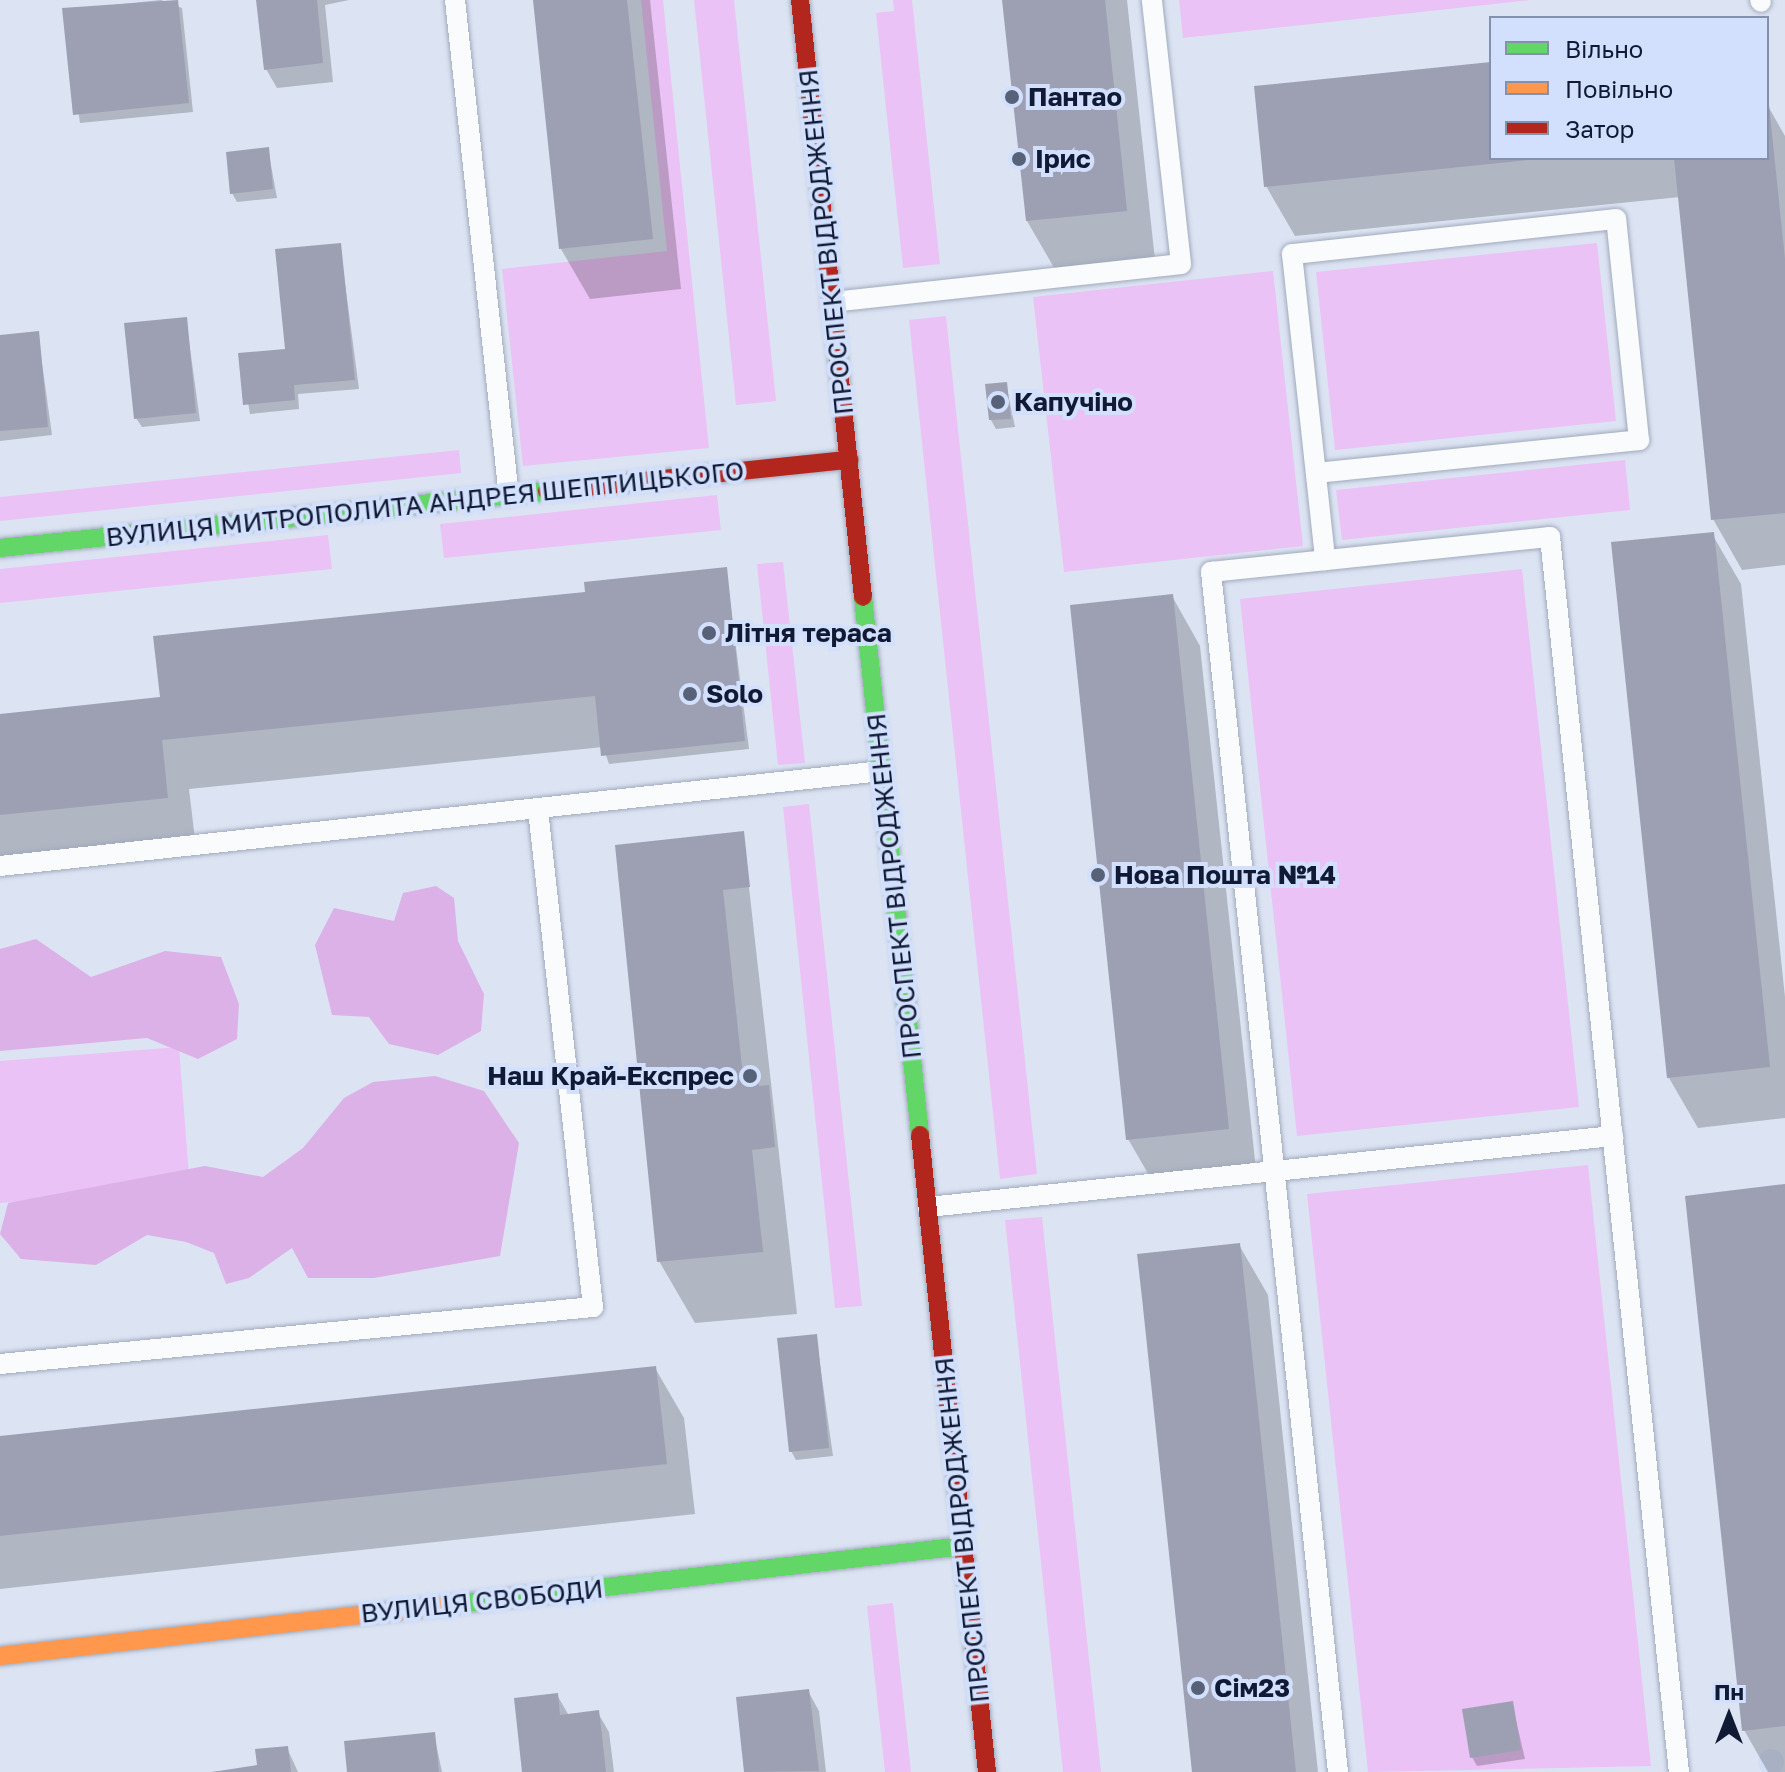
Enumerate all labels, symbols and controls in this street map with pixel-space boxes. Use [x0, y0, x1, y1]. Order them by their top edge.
legend [1489, 16, 1769, 160]
text: Вільно [1565, 34, 1643, 63]
street label: ПРОСПЕКТ ВІДРОДЖЕННЯ [792, 68, 860, 416]
text: Повільно [1565, 74, 1673, 103]
place label: Пантао [1028, 81, 1122, 113]
marker: Пантао [1003, 88, 1021, 106]
text: Затор [1565, 114, 1634, 143]
place label: Ірис [1035, 143, 1091, 175]
marker: Ірис [1010, 150, 1028, 168]
place label: Капучіно [1014, 386, 1133, 418]
marker: Капучіно [989, 393, 1007, 411]
street label: ВУЛИЦЯ МИТРОПОЛИТА АНДРЕЯ ШЕПТИЦЬКОГО [104, 455, 746, 553]
place label: Літня тераса [725, 617, 892, 649]
marker: Літня тераса [700, 624, 718, 642]
place label: Solo [706, 678, 763, 710]
marker: Solo [681, 685, 699, 703]
street label: ПРОСПЕКТ ВІДРОДЖЕННЯ [860, 712, 928, 1060]
place label: Нова Пошта №14 [1114, 859, 1336, 891]
marker: Нова Пошта №14 [1089, 866, 1107, 884]
place label: Наш Край-Експрес [487, 1060, 734, 1092]
marker: Наш Край-Експрес [741, 1067, 759, 1085]
street label: ПРОСПЕКТ ВІДРОДЖЕННЯ [928, 1356, 996, 1704]
street label: ВУЛИЦЯ СВОБОДИ [359, 1573, 605, 1629]
place label: Сім23 [1214, 1672, 1290, 1704]
north arrow [1689, 1676, 1769, 1756]
text: Пн [1714, 1678, 1744, 1705]
marker: Сім23 [1189, 1679, 1207, 1697]

